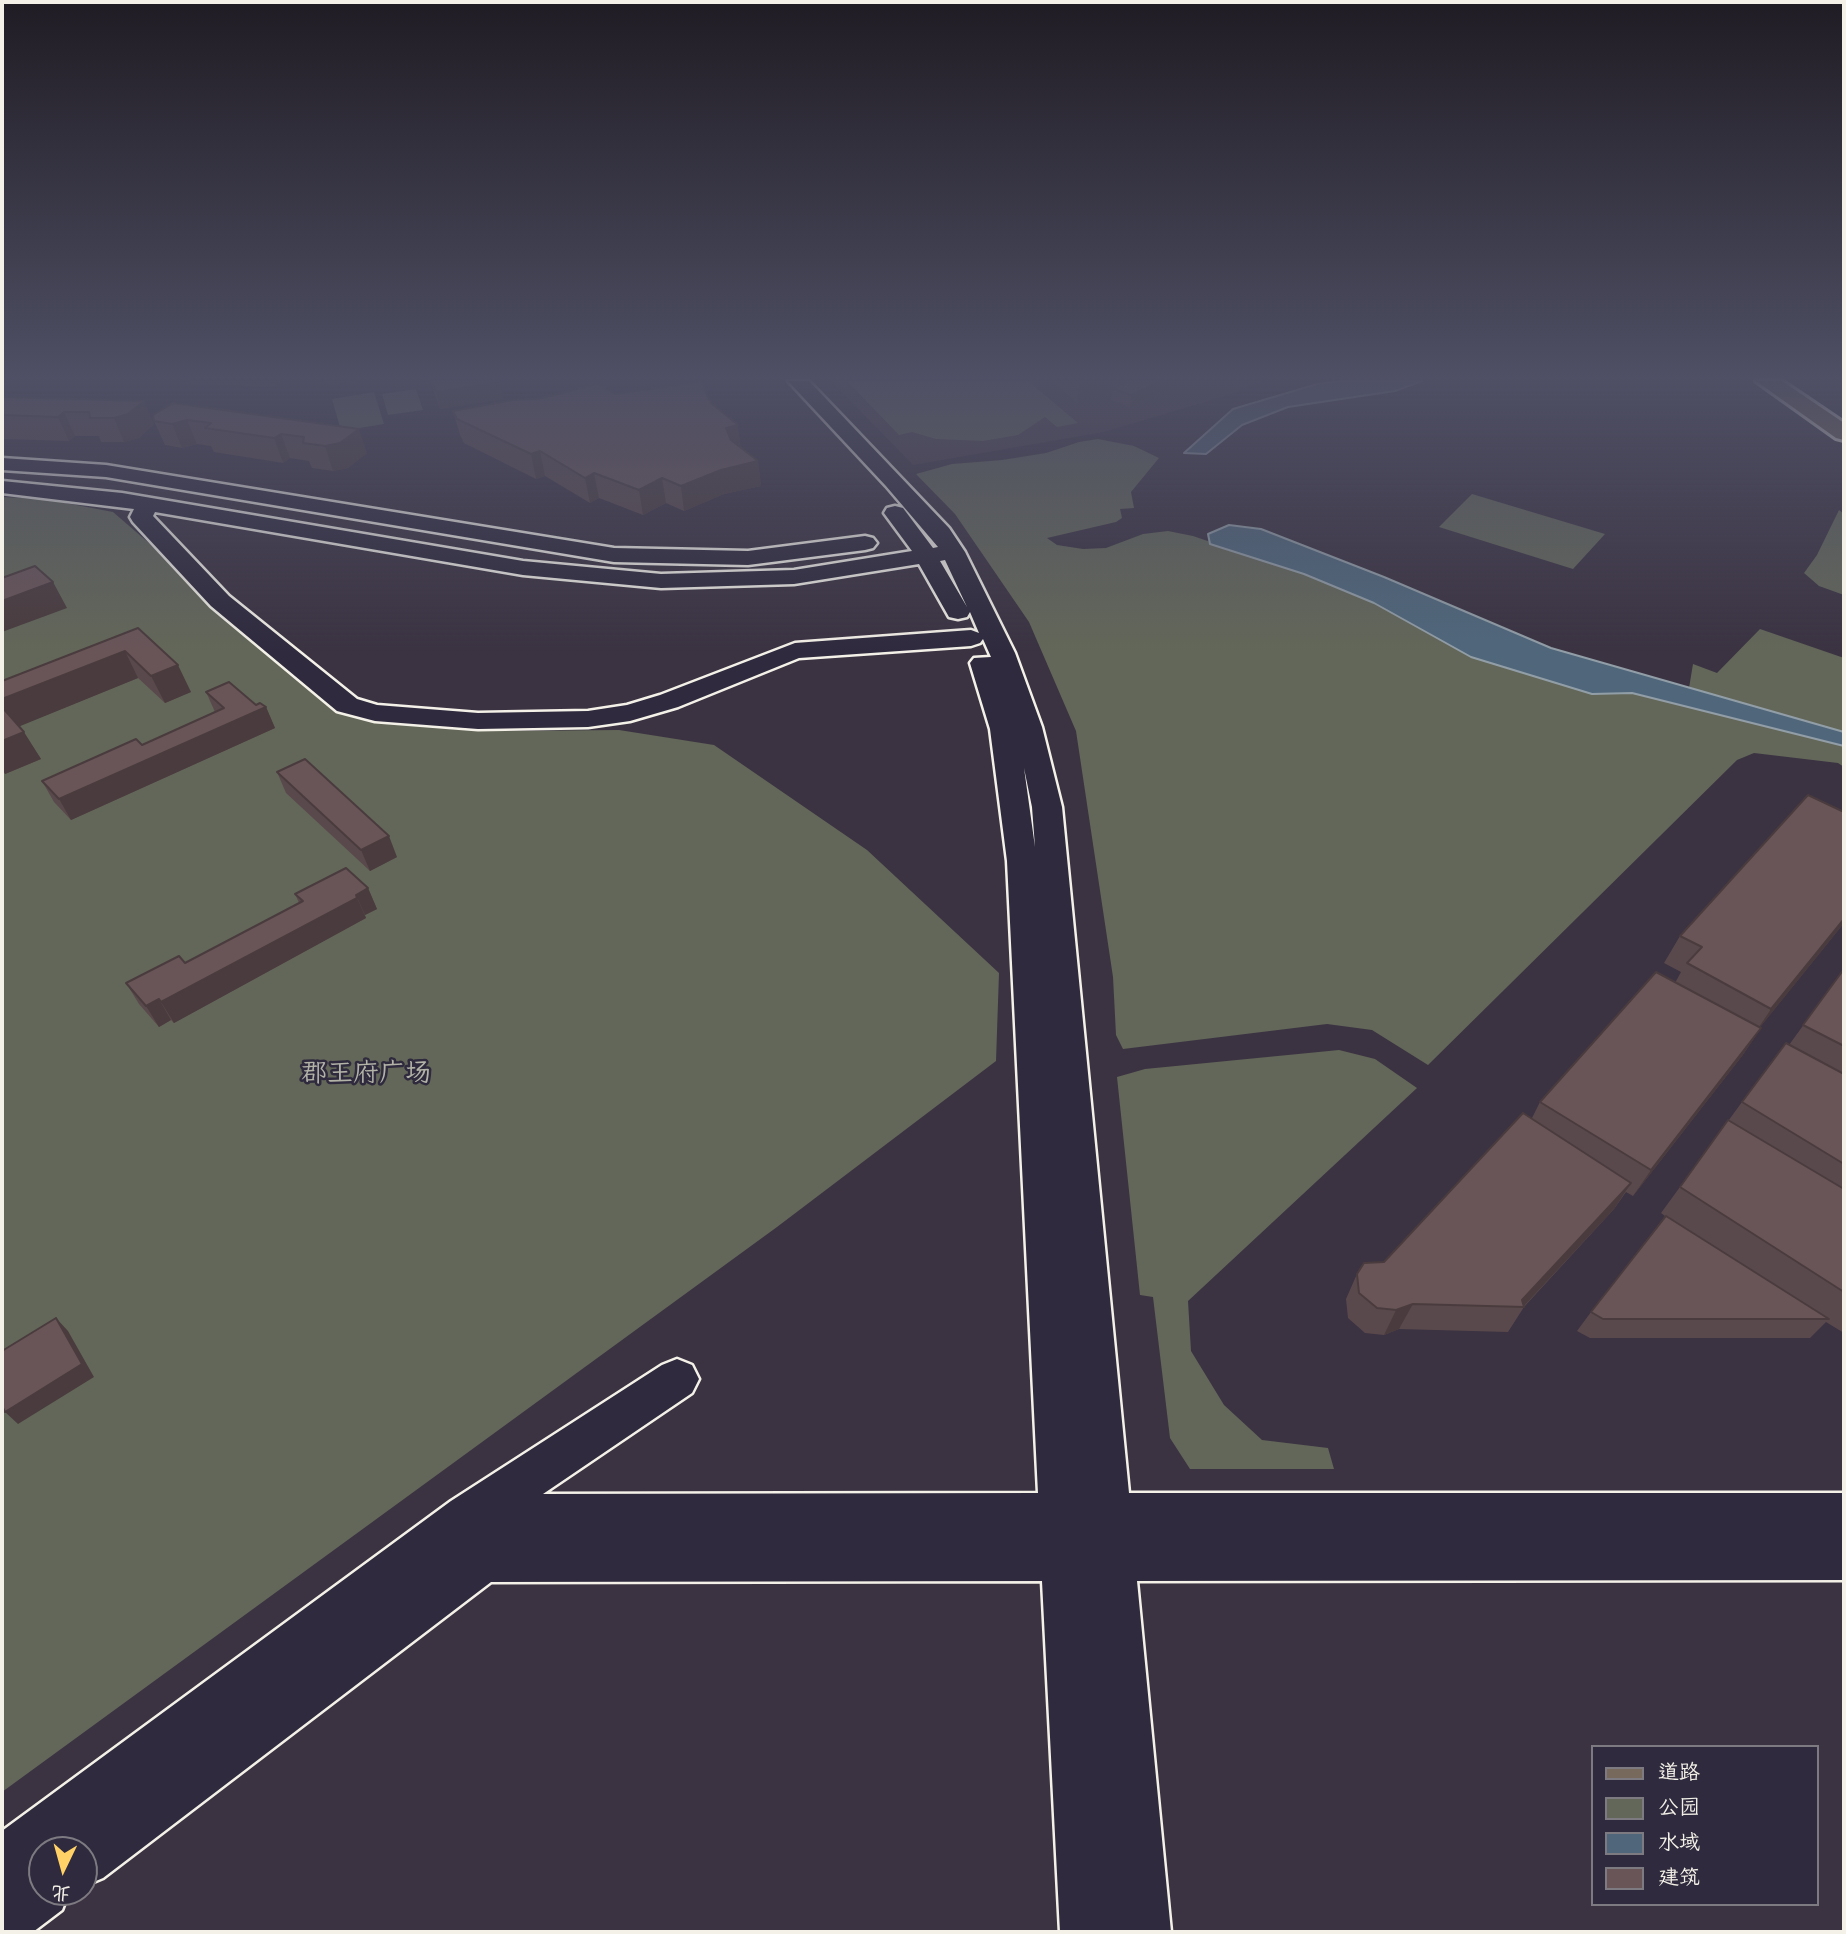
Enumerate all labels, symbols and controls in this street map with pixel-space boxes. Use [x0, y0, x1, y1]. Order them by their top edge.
park label: 郡王府广场 [301, 1061, 431, 1093]
legend [1590, 1745, 1818, 1906]
text: 道路 [1658, 1760, 1700, 1790]
text: 公园 [1658, 1795, 1700, 1825]
text: 水域 [1658, 1830, 1700, 1860]
north arrow [28, 1836, 98, 1906]
text: 建筑 [1658, 1865, 1700, 1895]
text: 北 [51, 1876, 72, 1905]

